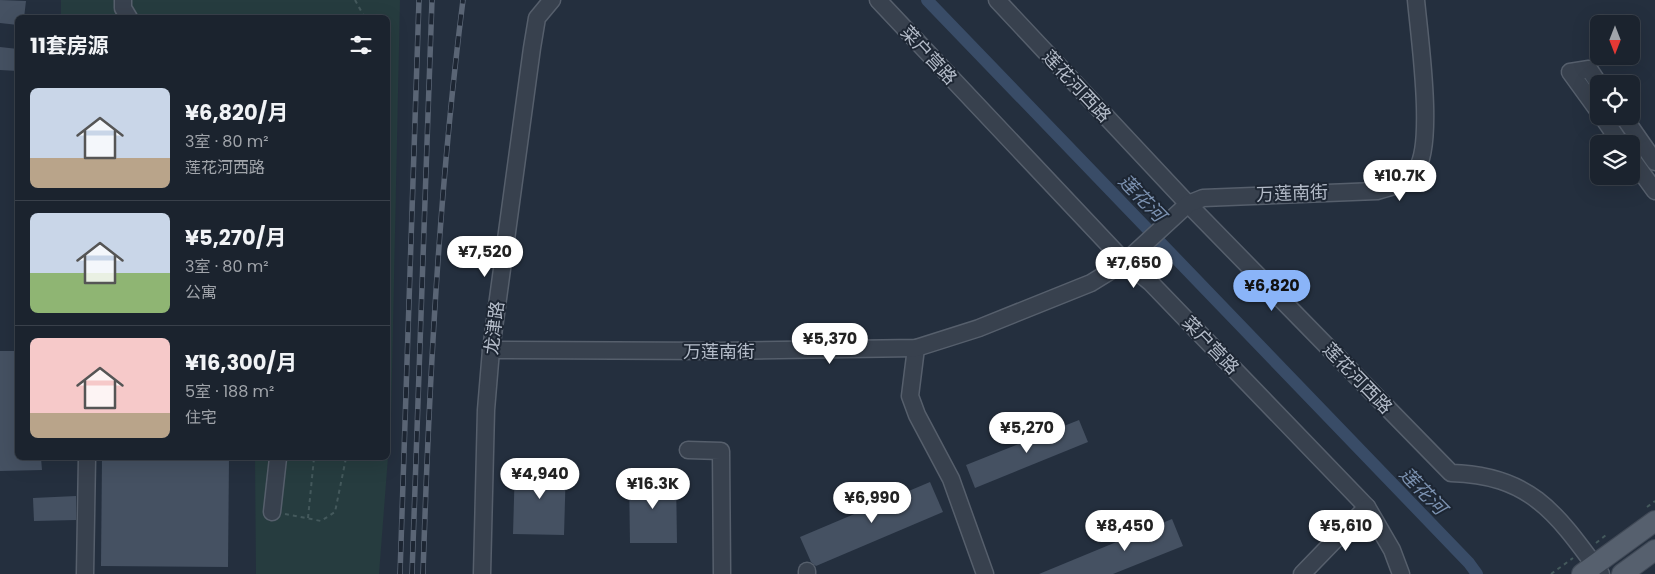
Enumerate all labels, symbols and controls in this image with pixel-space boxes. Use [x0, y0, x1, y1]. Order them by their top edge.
north arrow [1590, 15, 1640, 65]
map controls [1590, 15, 1640, 185]
street label: 菜户营路 [895, 20, 963, 90]
text: 11套房源 [30, 31, 109, 60]
icon: filters [347, 31, 375, 59]
street label: 莲花河西路 [1037, 45, 1117, 127]
button: locate [1590, 75, 1640, 125]
text: ¥6,820/月 [185, 98, 288, 127]
icon: home [70, 108, 130, 168]
text: 3室 · 80 m² [185, 130, 269, 153]
button: layers [1590, 135, 1640, 185]
text: 莲花河西路 [185, 156, 265, 179]
pin: ¥10.7K [1359, 160, 1441, 202]
text: ¥10.7K [1374, 164, 1426, 187]
water label: 莲花河 [1112, 168, 1174, 231]
street label: 万莲南街 [1256, 179, 1328, 207]
text: ¥5,270/月 [185, 223, 286, 252]
icon: home [70, 233, 130, 293]
pin: ¥7,520 [444, 236, 526, 278]
text: ¥7,520 [458, 240, 512, 263]
pin: ¥7,650 [1093, 246, 1175, 289]
text: ¥7,650 [1107, 251, 1161, 274]
text: 3室 · 80 m² [185, 255, 269, 278]
pin: ¥6,820 [1231, 270, 1313, 312]
text: ¥6,820 [1244, 274, 1300, 297]
text: 公寓 [185, 281, 217, 304]
street label: 龙津路 [478, 300, 510, 356]
street label: 菜户营路 [1177, 310, 1245, 380]
pin: ¥5,370 [789, 322, 871, 365]
text: ¥5,370 [803, 327, 857, 350]
street label: 莲花河西路 [1318, 337, 1398, 419]
street label: 万莲南街 [683, 339, 755, 364]
text: ¥16,300/月 [185, 348, 297, 377]
icon: home [70, 358, 130, 418]
text: 5室 · 188 m² [185, 380, 274, 403]
text: 住宅 [185, 406, 217, 429]
pin: ¥5,270 [986, 412, 1068, 454]
text: ¥5,270 [1000, 416, 1054, 439]
pin: ¥4,940 [499, 458, 581, 500]
water label: 莲花河 [1393, 461, 1455, 524]
text: ¥4,940 [511, 462, 569, 485]
pin: ¥16.3K [612, 468, 694, 510]
text: ¥16.3K [627, 472, 679, 495]
pin: ¥6,990 [831, 482, 913, 524]
text: ¥6,990 [844, 486, 900, 509]
pin: ¥8,450 [1084, 510, 1166, 552]
pin: ¥5,610 [1305, 510, 1387, 552]
text: ¥8,450 [1096, 514, 1154, 537]
text: ¥5,610 [1320, 514, 1372, 537]

